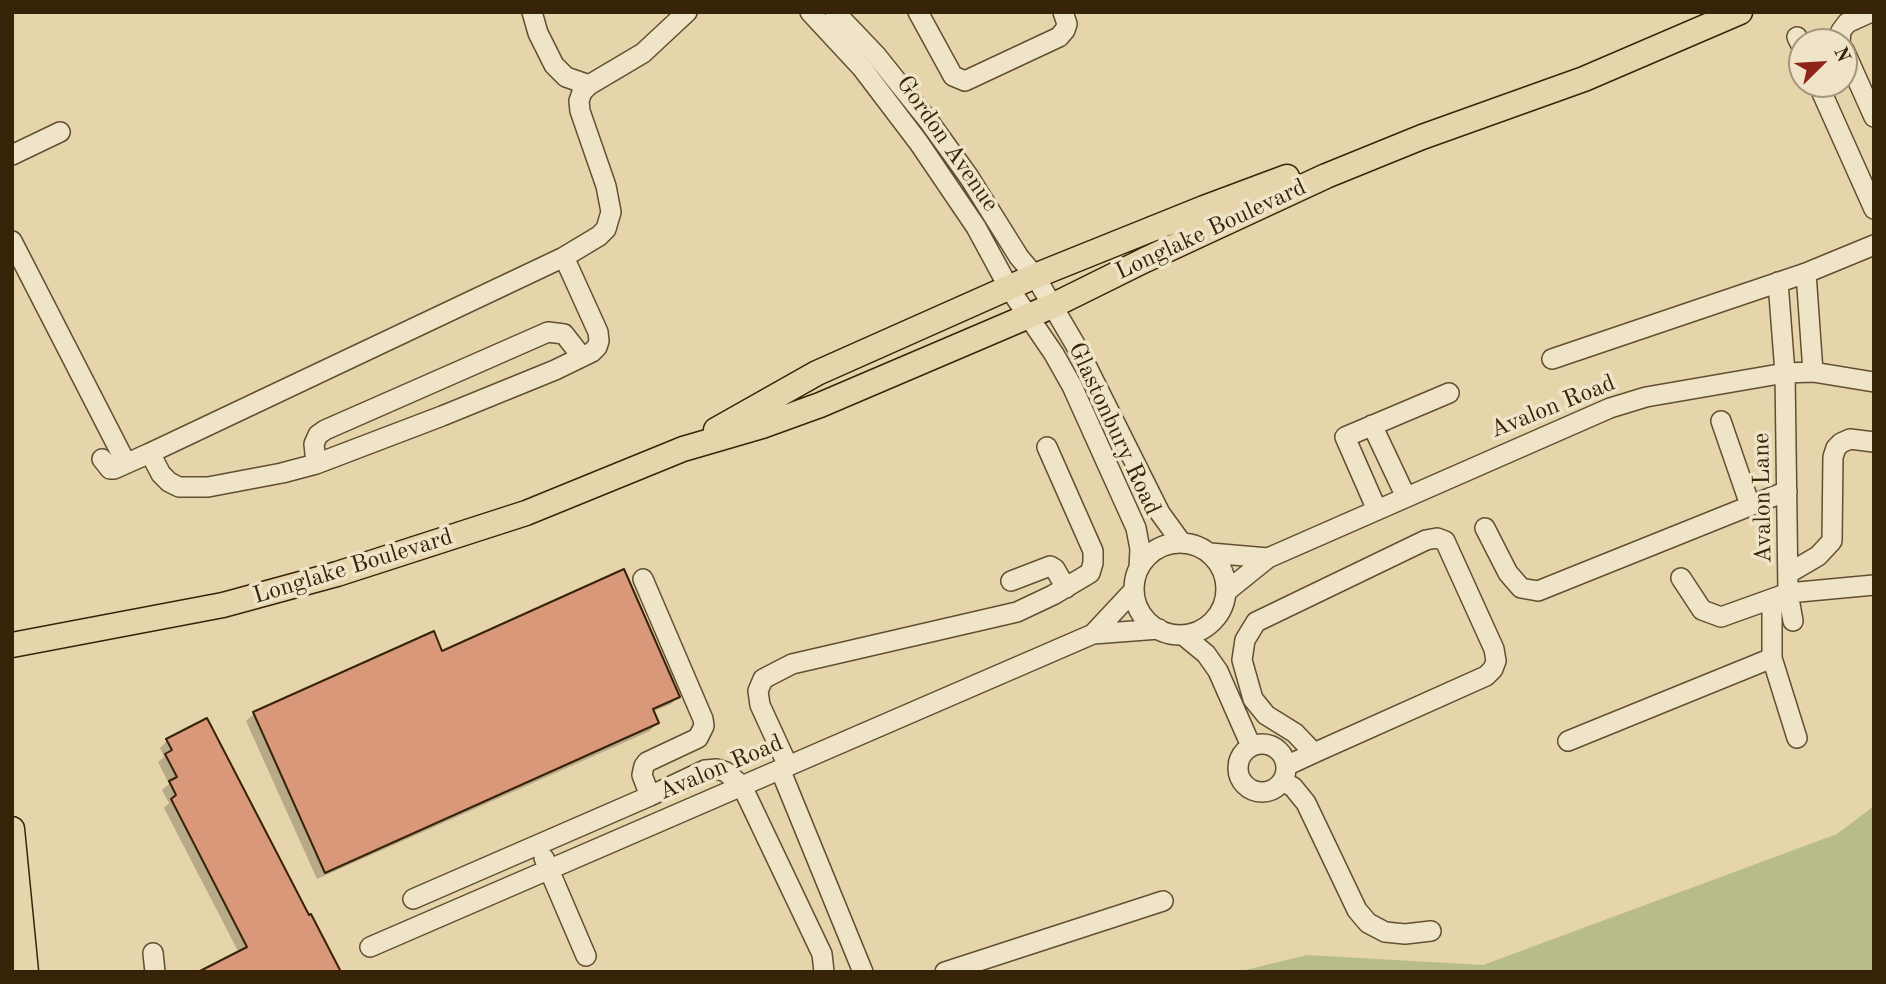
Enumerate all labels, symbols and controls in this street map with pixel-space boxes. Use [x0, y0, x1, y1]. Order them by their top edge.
north arrow [1788, 28, 1858, 98]
text: N [1829, 45, 1852, 66]
street label: Gordon Avenue [890, 70, 1004, 218]
street label: Longlake Boulevard [1111, 173, 1311, 287]
street label: Glastonbury Road [1061, 338, 1167, 520]
street label: Avalon Road [1486, 369, 1620, 445]
street label: Avalon Lane [1747, 432, 1779, 564]
street label: Longlake Boulevard [250, 523, 456, 611]
street label: Avalon Road [655, 729, 787, 807]

